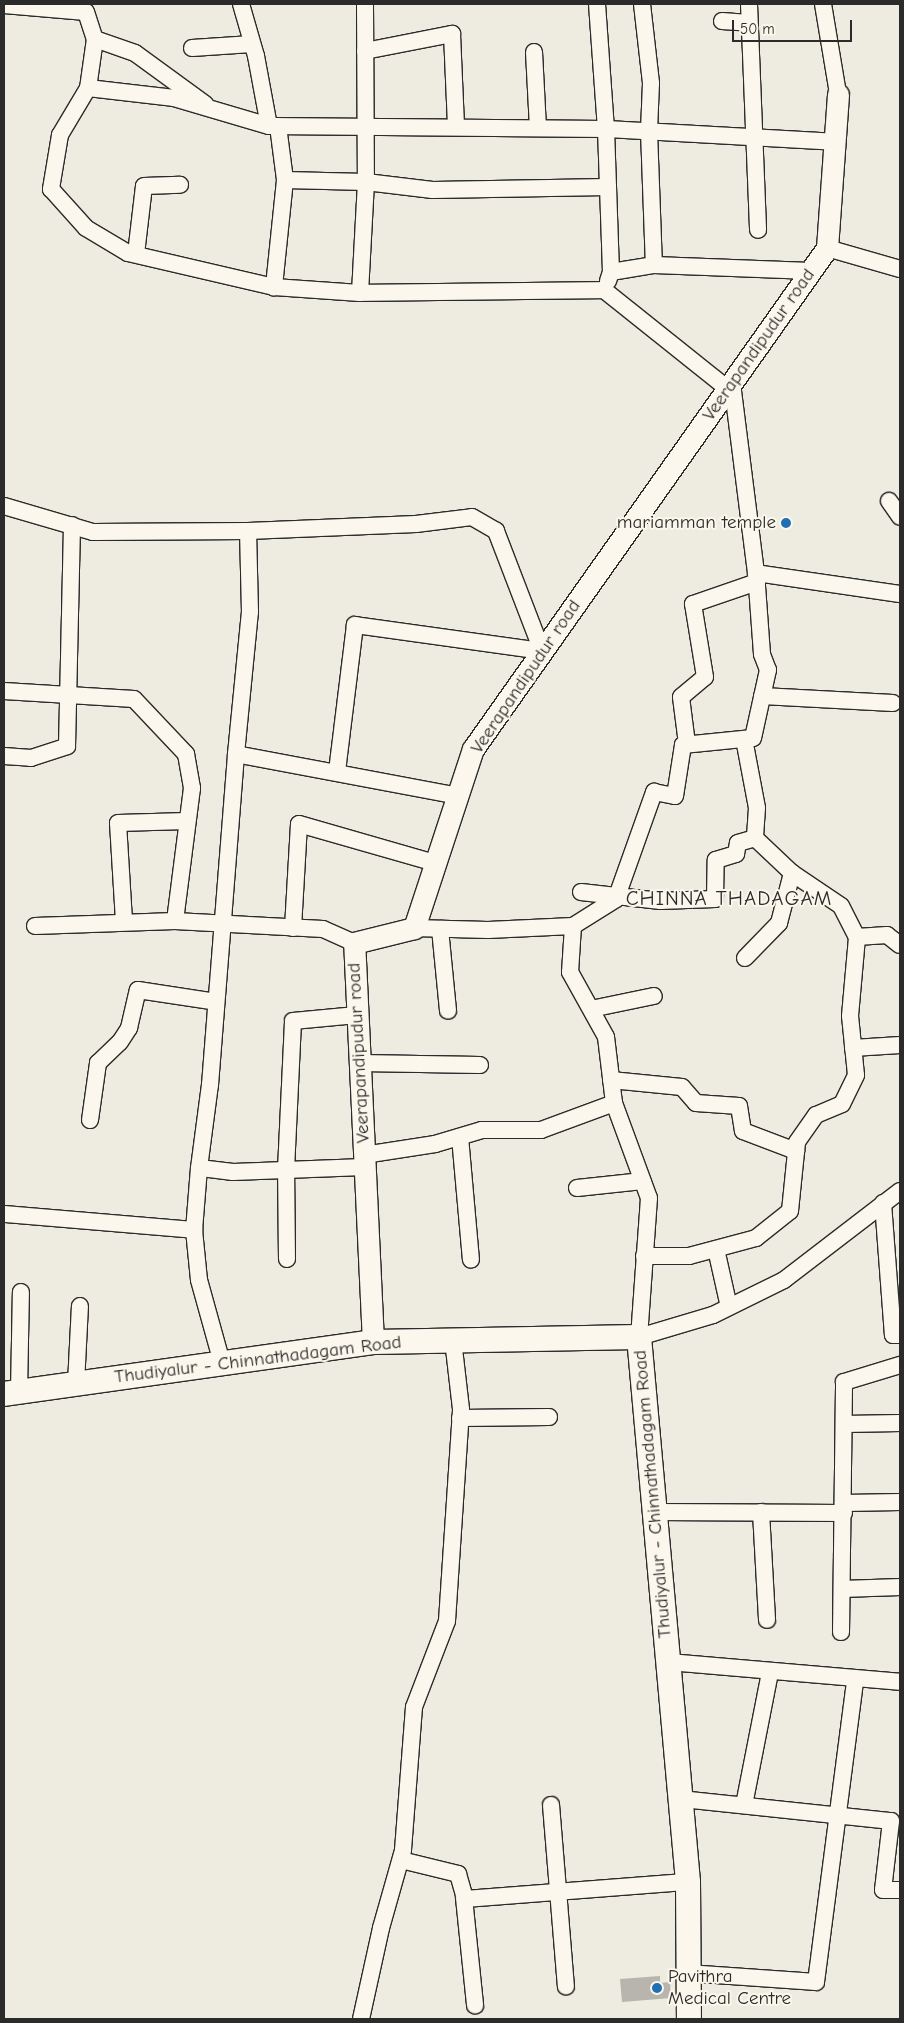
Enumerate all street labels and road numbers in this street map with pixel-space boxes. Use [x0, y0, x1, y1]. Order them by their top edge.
street label: Veerapandipudur road [698, 265, 820, 425]
street label: Veerapandipudur road [466, 596, 586, 758]
street label: Veerapandipudur road [343, 962, 375, 1144]
street label: Thudiyalur - Chinnathadagam Road [113, 1331, 403, 1389]
street label: Thudiyalur - Chinnathadagam Road [629, 1349, 677, 1639]

